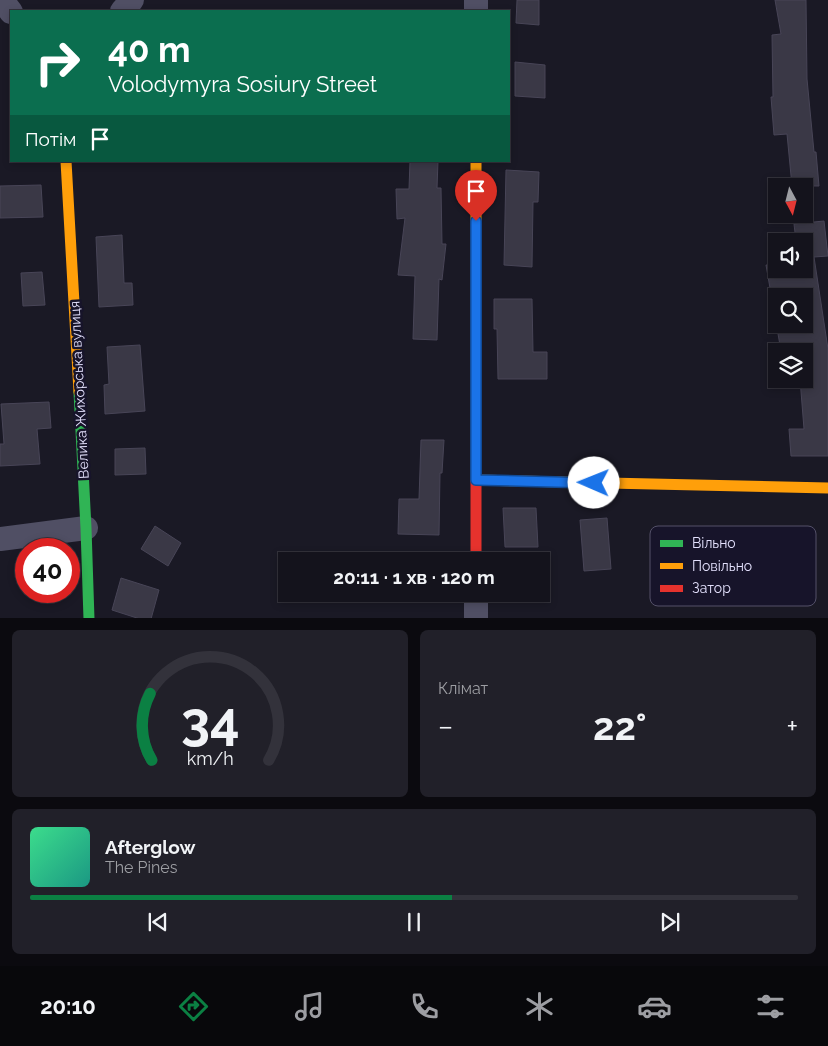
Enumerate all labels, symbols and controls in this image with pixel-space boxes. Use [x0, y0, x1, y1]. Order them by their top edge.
text: 40 m [108, 29, 190, 70]
icon: right [25, 30, 90, 95]
text: Volodymyra Sosiury Street [108, 71, 377, 97]
icon: arrive [86, 125, 114, 153]
text: Потім [25, 128, 76, 150]
pin [455, 170, 497, 221]
icon: arrive [462, 177, 490, 205]
north arrow [768, 178, 812, 222]
map controls [768, 178, 813, 388]
button: sound [768, 233, 813, 278]
button: search [768, 288, 813, 333]
street label: Велика Жихорська вулиця [66, 301, 92, 479]
button: layers [768, 343, 813, 388]
position arrow [567, 456, 619, 508]
legend [650, 526, 816, 606]
text: Вільно [692, 535, 736, 551]
speed limit sign: 40 [15, 538, 80, 603]
text: Повільно [692, 558, 752, 574]
text: 20:11 · 1 хв · 120 m [333, 566, 495, 588]
text: Затор [692, 580, 731, 596]
text: Клімат [438, 679, 488, 698]
text: 34 [181, 690, 239, 751]
text: 22° [593, 704, 646, 749]
text: − [438, 710, 453, 743]
text: + [786, 710, 798, 743]
text: km/h [186, 748, 234, 769]
text: Afterglow [105, 836, 195, 858]
text: The Pines [105, 858, 177, 877]
icon: previous [144, 908, 172, 936]
icon: pause [400, 908, 428, 936]
icon: next [656, 908, 684, 936]
icon: directions [176, 989, 211, 1024]
icon: music [292, 989, 327, 1024]
icon: phone [407, 989, 442, 1024]
icon: climate [522, 989, 557, 1024]
icon: car [637, 989, 672, 1024]
icon: filters [753, 989, 788, 1024]
text: 20:10 [40, 993, 96, 1019]

